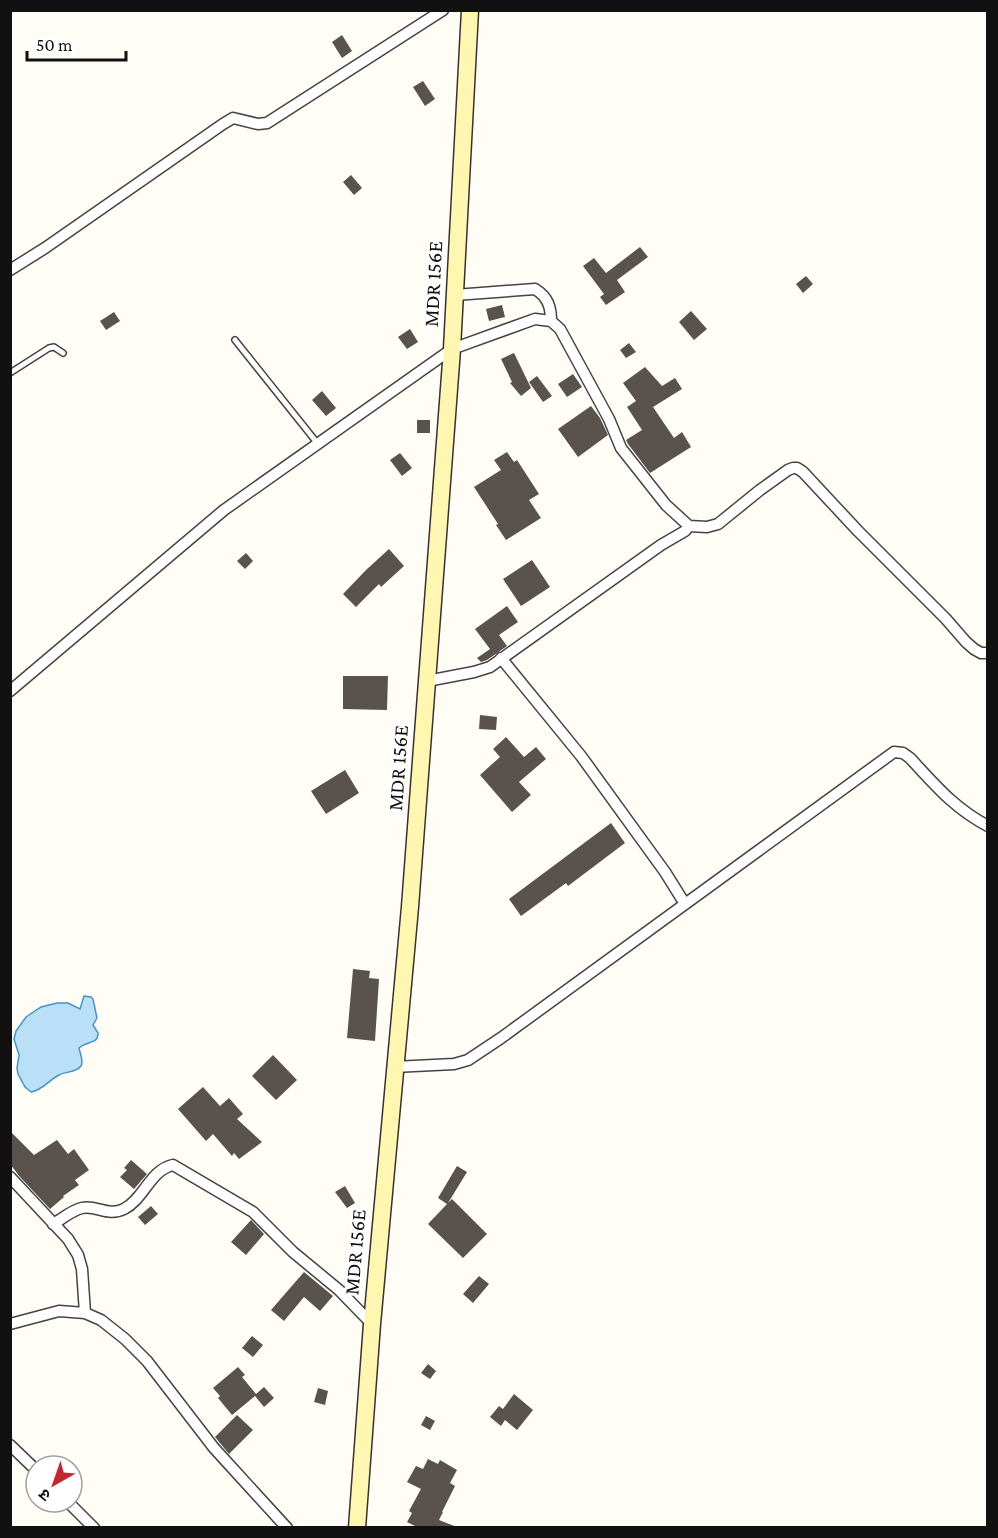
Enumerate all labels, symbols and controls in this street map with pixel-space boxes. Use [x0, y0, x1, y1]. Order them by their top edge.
scale bar [27, 24, 126, 62]
text: 50 m [36, 35, 73, 55]
street label: MDR 156E [419, 240, 447, 328]
street label: MDR 156E [383, 724, 413, 812]
street label: MDR 156E [339, 1208, 371, 1296]
north arrow [24, 1454, 84, 1514]
text: उ [35, 1485, 54, 1505]

